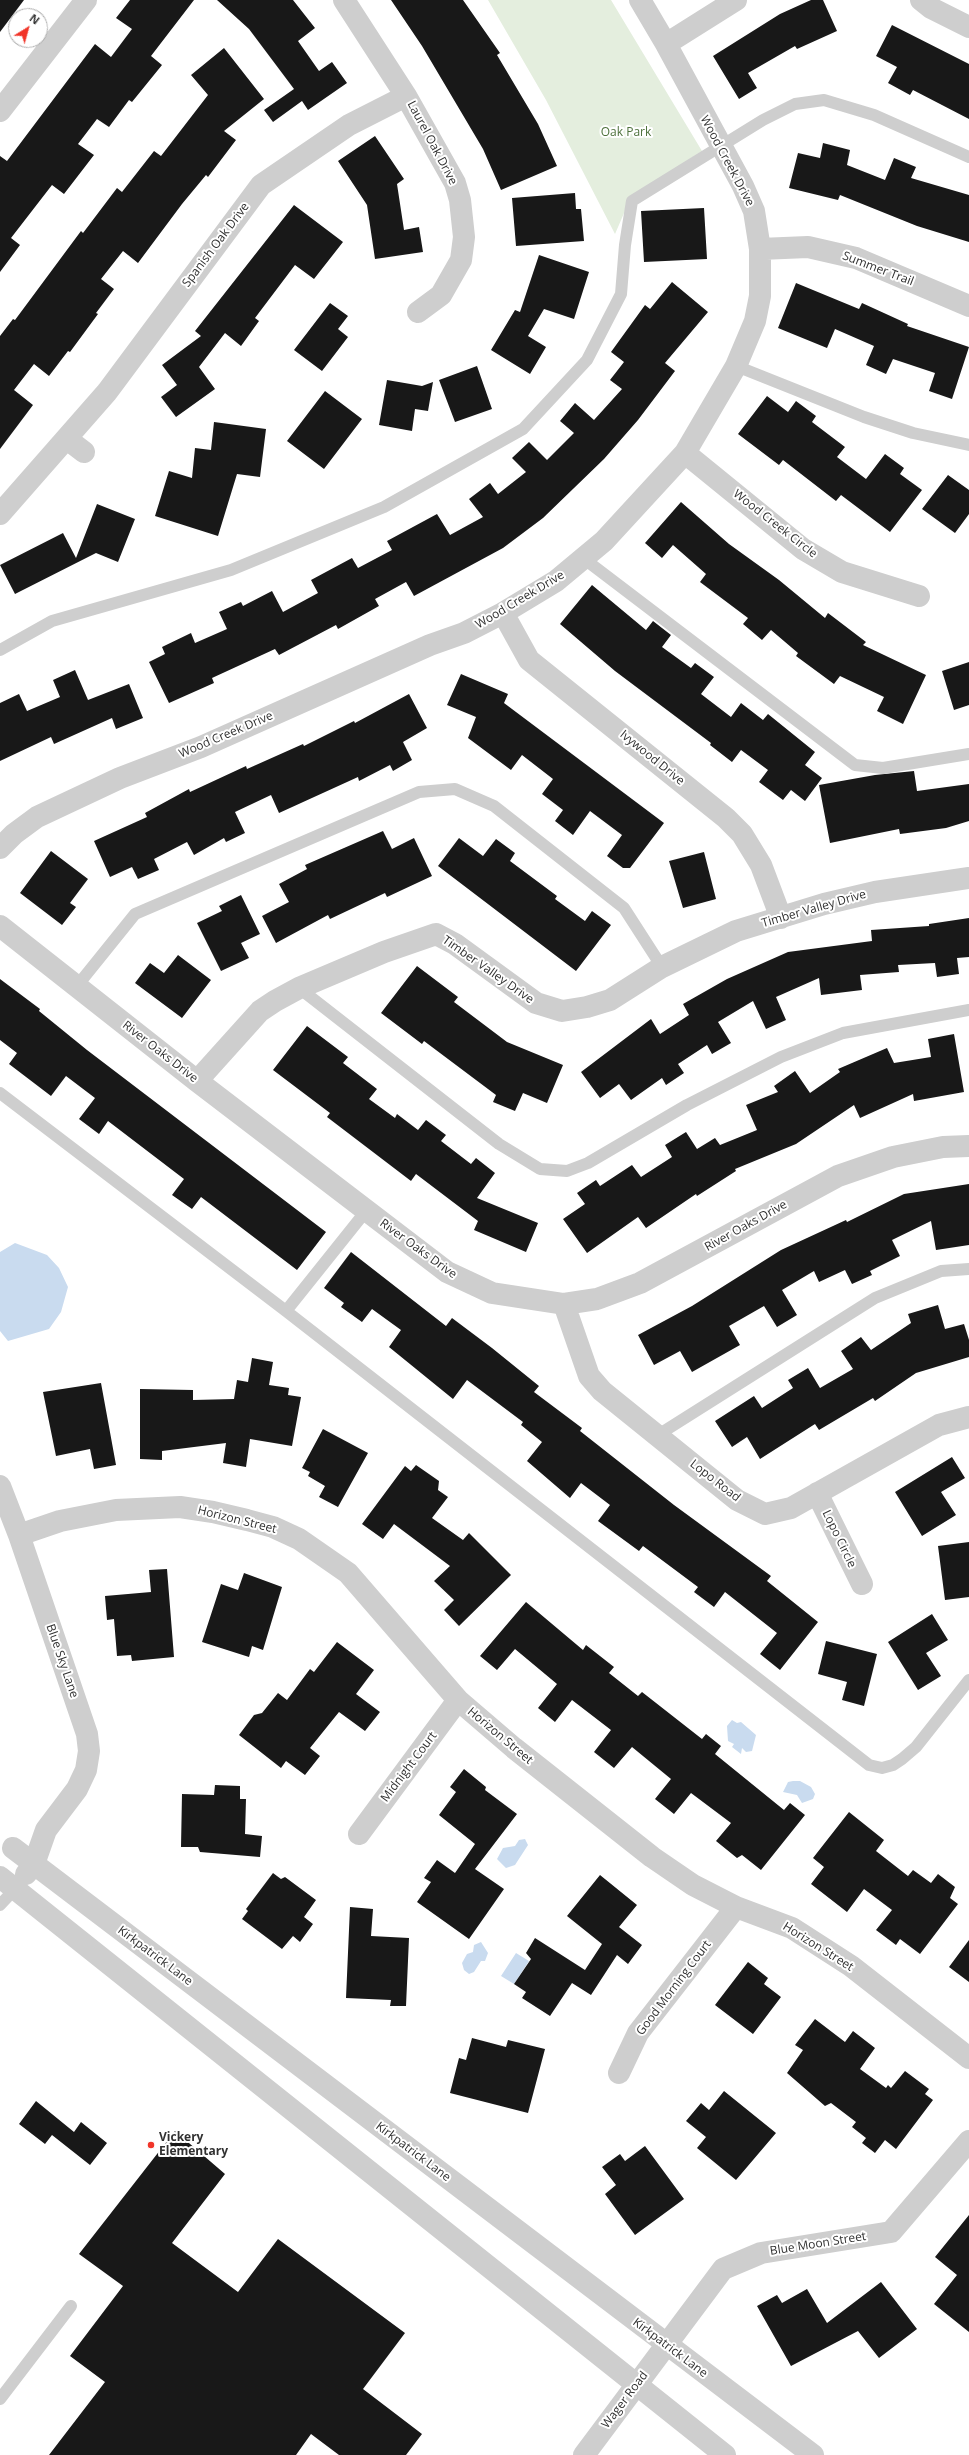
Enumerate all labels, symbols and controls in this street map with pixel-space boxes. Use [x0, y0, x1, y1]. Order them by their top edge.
north arrow [8, 8, 48, 48]
text: N [27, 10, 43, 27]
street label: Laurel Oak Drive [404, 99, 460, 187]
street label: Wood Creek Drive [697, 113, 757, 209]
park label: Oak Park [601, 126, 651, 140]
street label: Spanish Oak Drive [180, 200, 252, 290]
street label: Summer Trail [840, 249, 916, 289]
street label: Wood Creek Circle [730, 487, 820, 561]
street label: Wood Creek Drive [473, 568, 567, 632]
street label: Wood Creek Drive [177, 709, 275, 761]
street label: Ivywood Drive [617, 728, 687, 788]
street label: Timber Valley Drive [760, 887, 868, 931]
street label: Timber Valley Drive [440, 933, 536, 1007]
street label: River Oaks Drive [119, 1018, 201, 1086]
street label: River Oaks Drive [702, 1197, 790, 1255]
street label: River Oaks Drive [377, 1216, 459, 1282]
street label: Lopo Road [687, 1457, 743, 1505]
street label: Horizon Street [196, 1503, 278, 1537]
street label: Lopo Circle [819, 1508, 859, 1570]
street label: Blue Sky Lane [43, 1622, 81, 1700]
street label: Horizon Street [464, 1705, 536, 1767]
street label: Midnight Court [378, 1729, 440, 1805]
street label: Horizon Street [780, 1919, 856, 1975]
street label: Kirkpatrick Lane [115, 1923, 195, 1989]
street label: Good Morning Court [634, 1938, 714, 2038]
street label: Kirkpatrick Lane [373, 2119, 453, 2185]
place label: Vickery Elementary [159, 2131, 228, 2159]
marker: Vickery Elementary [146, 2140, 156, 2150]
street label: Blue Moon Street [769, 2229, 867, 2259]
street label: Kirkpatrick Lane [630, 2315, 710, 2381]
street label: Wager Road [599, 2369, 651, 2431]

